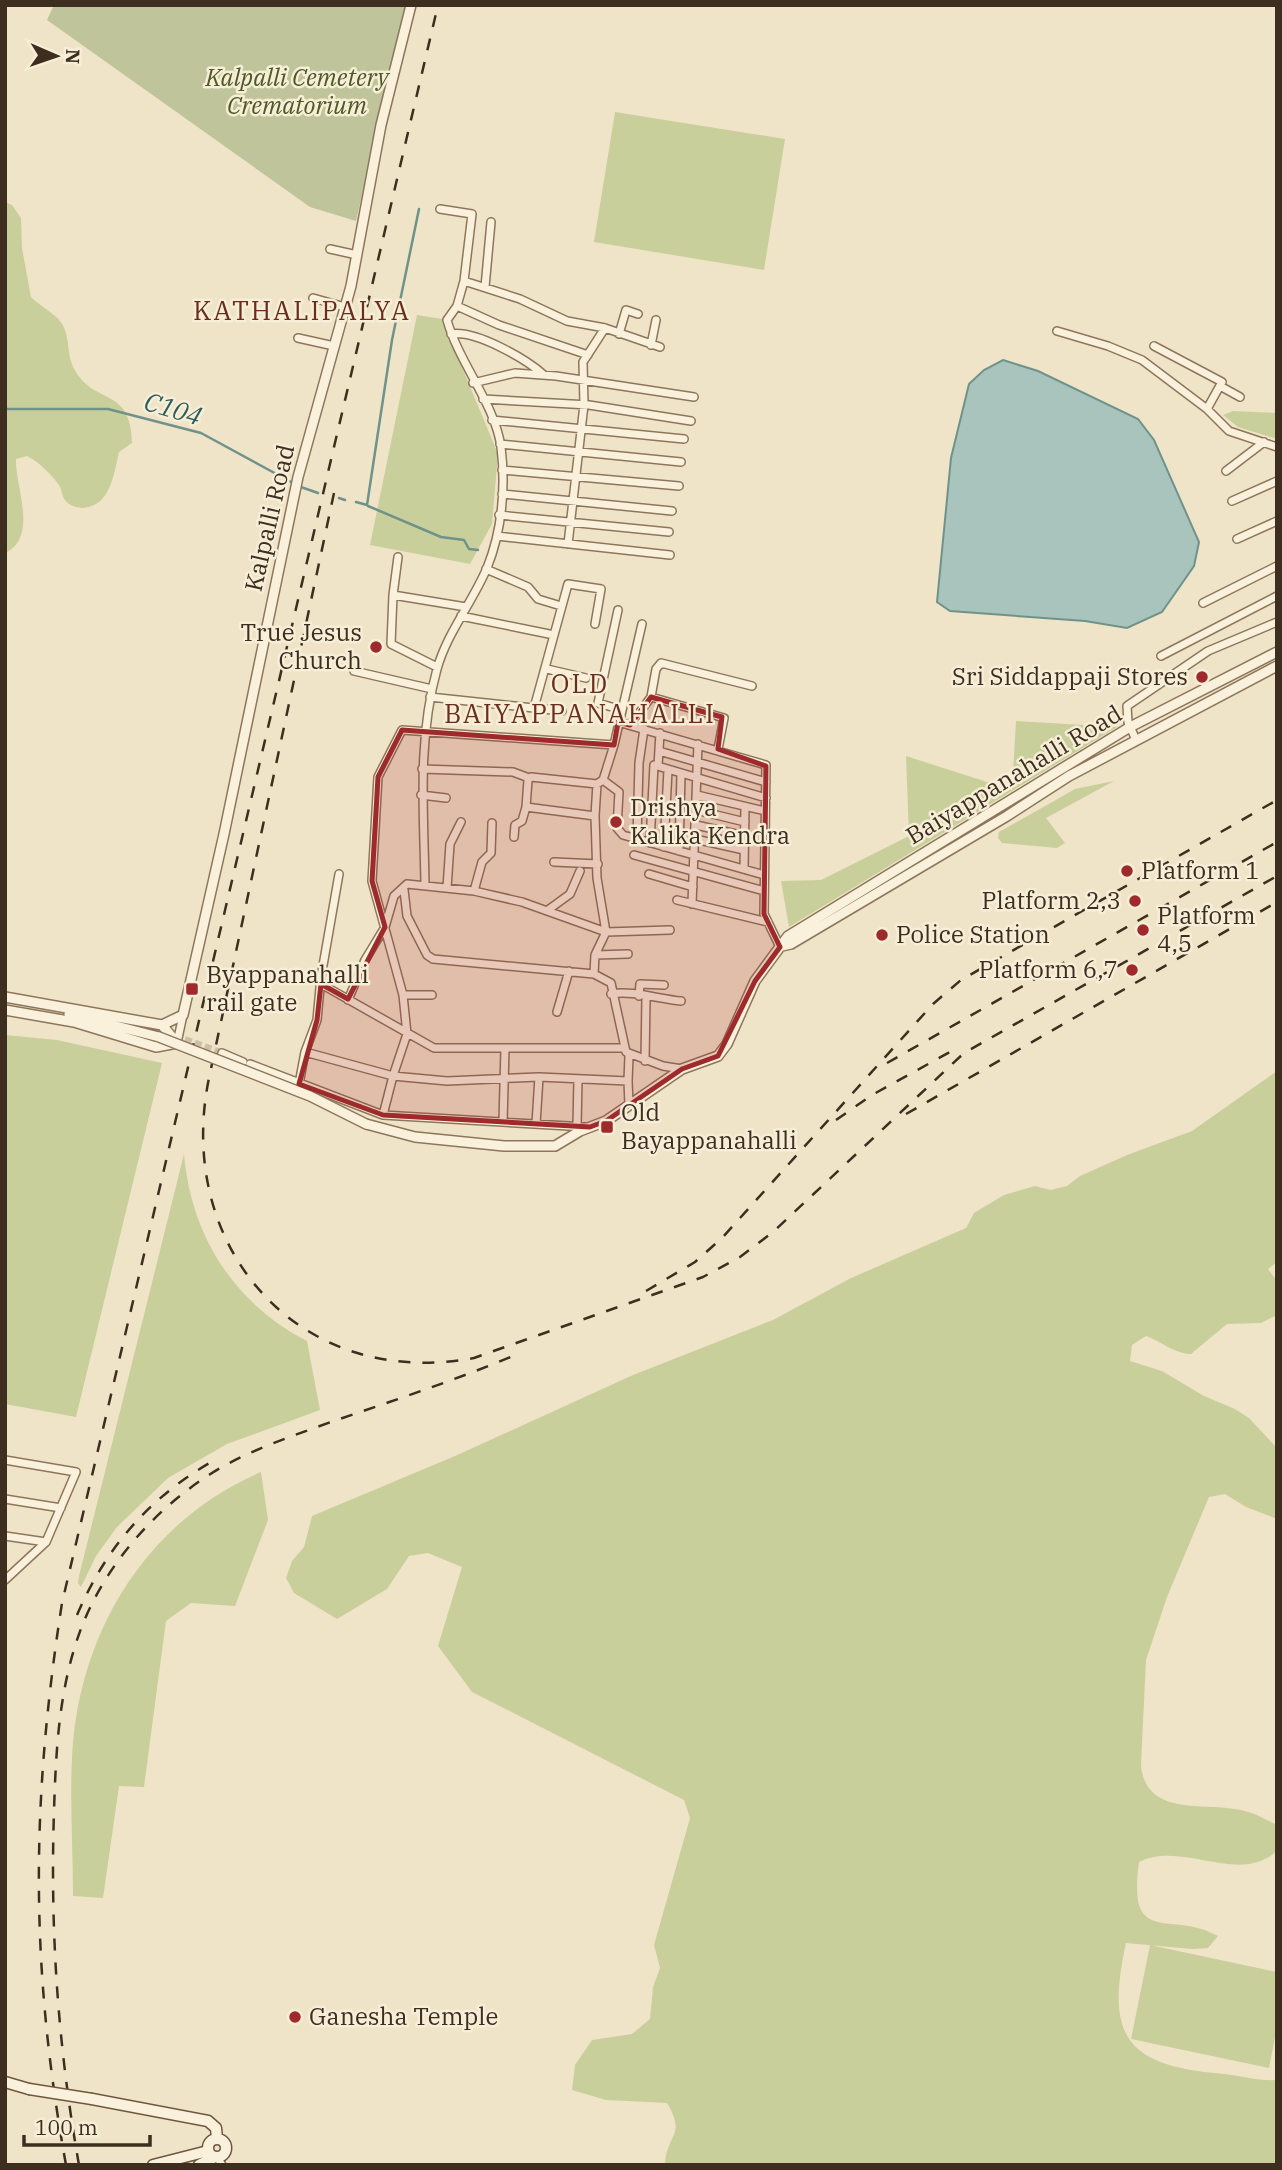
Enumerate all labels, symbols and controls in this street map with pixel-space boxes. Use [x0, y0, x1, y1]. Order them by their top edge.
north arrow [21, 21, 91, 91]
text: N [61, 49, 85, 65]
park label: Kalpalli Cemetery Crematorium [205, 61, 391, 121]
district label: KATHALIPALYA [193, 293, 411, 327]
water label: C104 [141, 384, 206, 432]
street label: Kalpalli Road [237, 441, 301, 594]
place label: True Jesus Church [240, 616, 362, 676]
marker: True Jesus Church [368, 639, 384, 655]
place label: Sri Siddappaji Stores [952, 660, 1188, 692]
district label: OLD BAIYAPPANAHALLI [444, 666, 716, 730]
marker: Sri Siddappaji Stores [1194, 669, 1210, 685]
street label: Baiyappanahalli Road [900, 697, 1127, 851]
place label: Drishya Kalika Kendra [630, 791, 790, 851]
marker: Drishya Kalika Kendra [608, 814, 624, 830]
place label: Platform 1 [1141, 854, 1260, 886]
marker: Platform 1 [1119, 863, 1135, 879]
place label: Platform 2,3 [982, 884, 1121, 916]
marker: Platform 2,3 [1127, 893, 1143, 909]
place label: Platform 4,5 [1157, 899, 1256, 959]
place label: Police Station [896, 918, 1050, 950]
marker: Platform 4,5 [1135, 922, 1151, 938]
marker: Police Station [874, 927, 890, 943]
place label: Platform 6,7 [979, 953, 1118, 985]
place label: Byappanahalli rail gate [206, 958, 369, 1018]
marker: Platform 6,7 [1124, 962, 1140, 978]
marker: Byappanahalli rail gate [184, 981, 200, 997]
place label: Old Bayappanahalli [621, 1096, 797, 1156]
marker: Old Bayappanahalli [599, 1119, 615, 1135]
place label: Ganesha Temple [309, 2000, 498, 2032]
marker: Ganesha Temple [287, 2009, 303, 2025]
scale bar [24, 2104, 150, 2148]
text: 100 m [35, 2113, 98, 2141]

